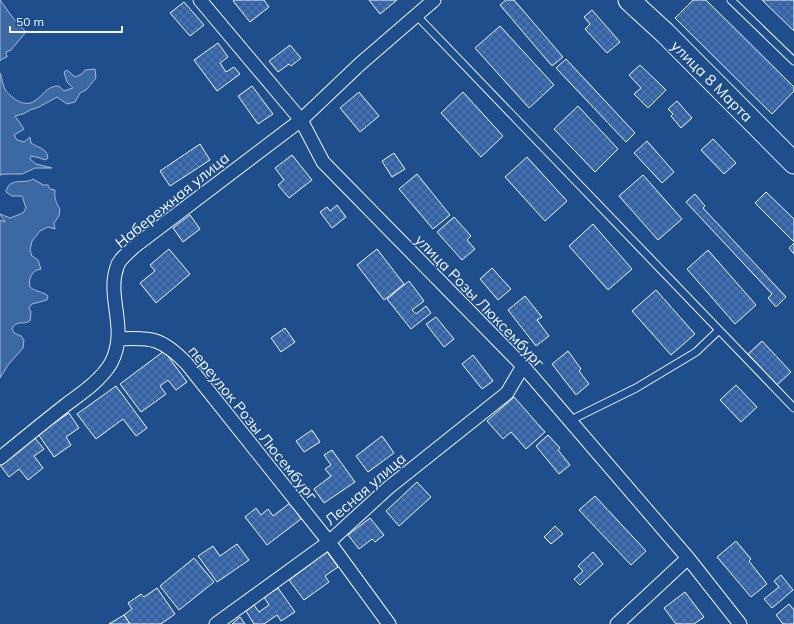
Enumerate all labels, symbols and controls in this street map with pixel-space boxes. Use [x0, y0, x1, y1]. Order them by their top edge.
scale bar [10, 8, 122, 34]
text: 50 m [16, 14, 44, 29]
street label: улица 8 Марта [667, 36, 757, 126]
street label: Набережная улица [111, 148, 233, 252]
street label: улица Розы Люксембург [411, 230, 549, 372]
street label: переулок Розы Люсембург [184, 341, 322, 505]
street label: Лесная улица [321, 449, 409, 529]

